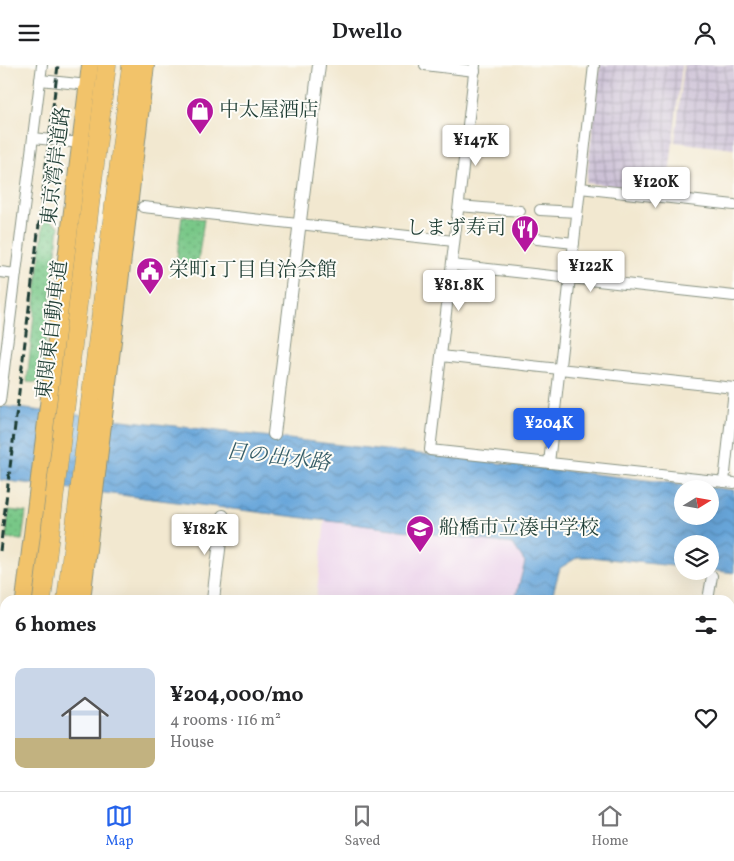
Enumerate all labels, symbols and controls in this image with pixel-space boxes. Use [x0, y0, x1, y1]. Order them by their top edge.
text: Dwello [332, 17, 402, 48]
icon: menu [15, 19, 43, 47]
icon: person [691, 19, 719, 47]
shop icon: 中太屋酒店 [185, 96, 215, 135]
place label: 中太屋酒店 [219, 97, 319, 125]
street label: 東京湾岸道路 [36, 105, 78, 227]
pin: ¥147K [441, 124, 511, 167]
text: ¥147K [453, 130, 499, 152]
pin: ¥120K [621, 167, 691, 209]
text: ¥120K [633, 172, 679, 194]
restaurant icon: しまず寿司 [510, 214, 540, 253]
place label: しまず寿司 [406, 215, 506, 243]
pin: ¥122K [556, 251, 626, 293]
public building icon: 栄町1丁目自治会館 [135, 256, 165, 295]
text: ¥122K [569, 256, 613, 278]
place label: 栄町1丁目自治会館 [169, 257, 337, 285]
street label: 東関東自動車道 [31, 259, 75, 401]
pin: ¥81.8K [418, 269, 500, 312]
text: ¥81.8K [434, 275, 484, 297]
pin: ¥204K [514, 407, 584, 450]
text: ¥204K [524, 413, 574, 435]
water label: 日の出水路 [224, 437, 334, 479]
north arrow [674, 480, 719, 525]
map controls [674, 480, 719, 580]
pin: ¥182K [170, 513, 240, 556]
school or university icon: 船橋市立湊中学校 [405, 514, 435, 553]
place label: 船橋市立湊中学校 [439, 515, 599, 543]
text: ¥182K [182, 519, 228, 541]
button: layers [674, 535, 719, 580]
text: 6 homes [15, 611, 96, 640]
icon: filters [692, 611, 720, 639]
text: ¥204,000/mo [170, 681, 303, 710]
icon: home [55, 688, 115, 748]
icon: heart [692, 704, 720, 732]
text: 4 rooms · 116 m² [170, 710, 281, 732]
text: House [170, 732, 214, 754]
tab: Map [105, 802, 134, 851]
tab: Saved [344, 802, 381, 851]
tab: Home [591, 802, 629, 851]

